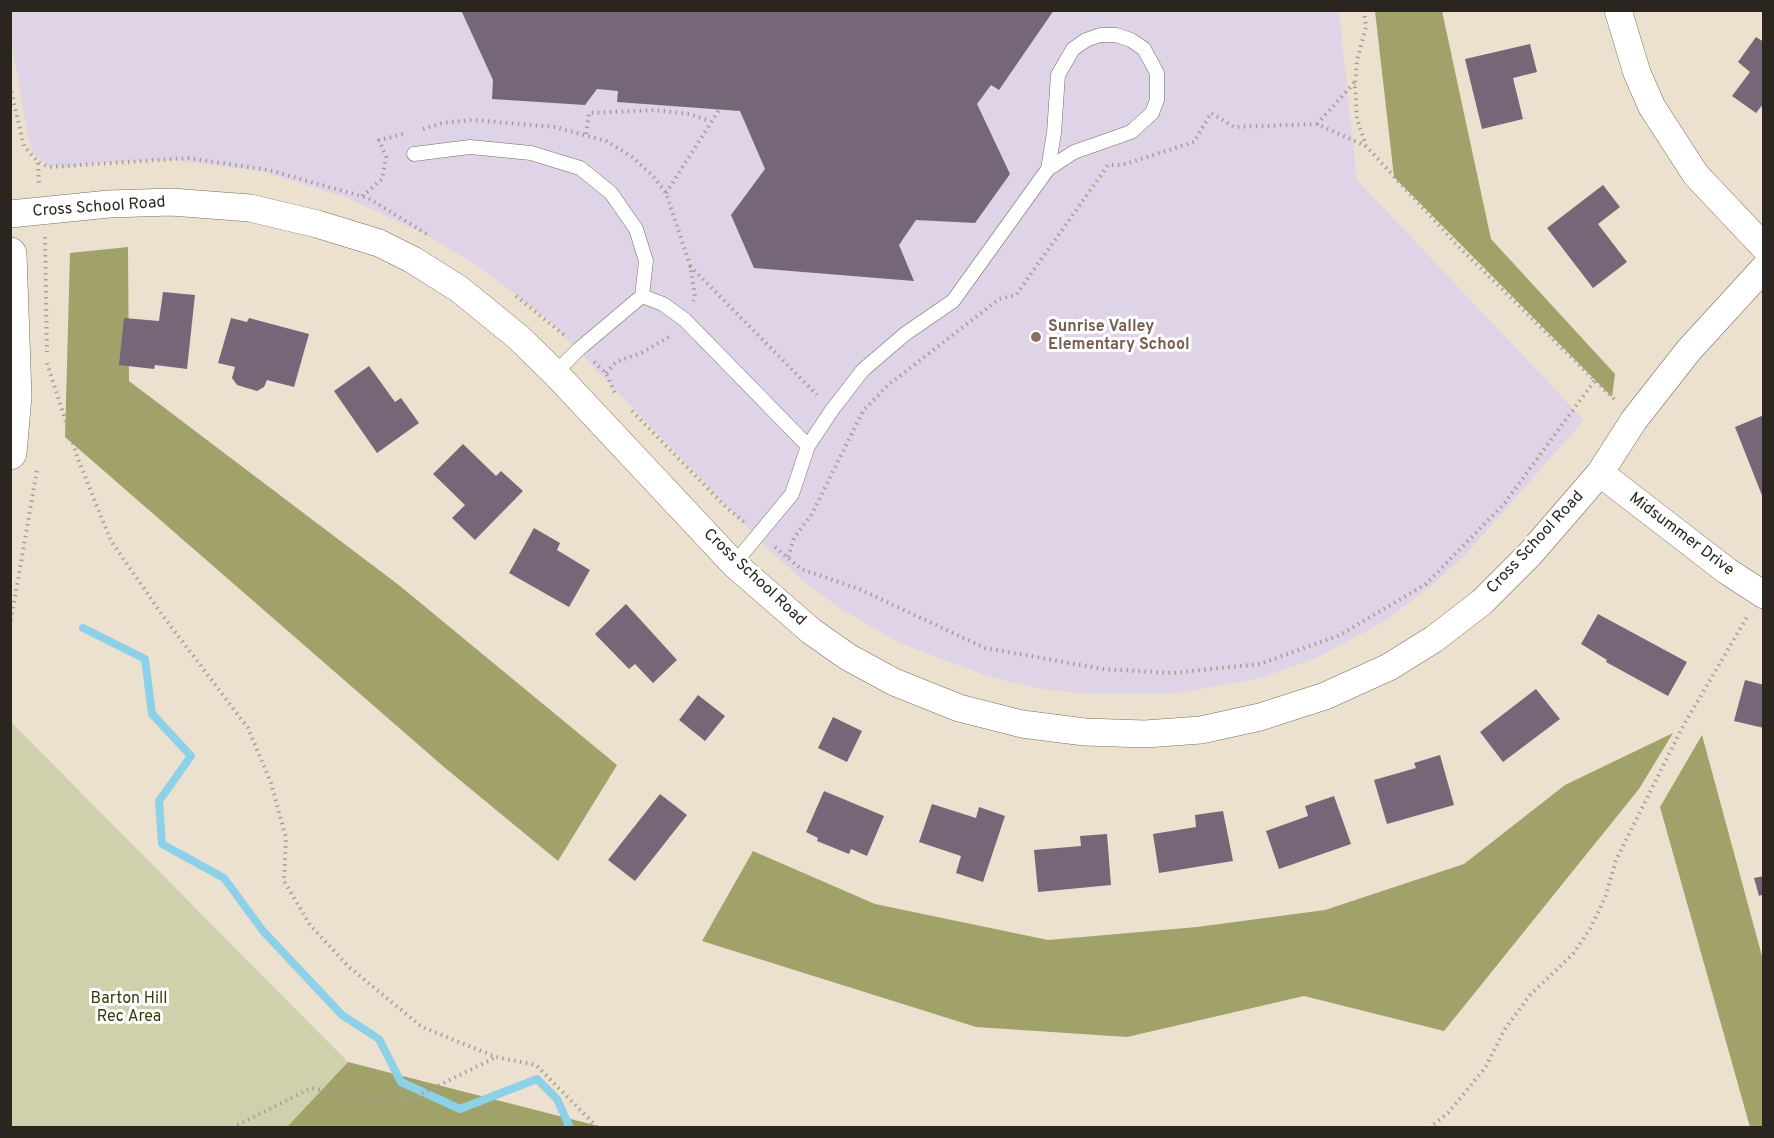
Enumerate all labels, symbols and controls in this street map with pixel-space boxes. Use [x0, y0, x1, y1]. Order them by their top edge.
street label: Cross School Road [32, 194, 166, 222]
place label: Sunrise Valley Elementary School [1048, 318, 1190, 356]
marker: Sunrise Valley Elementary School [1029, 330, 1043, 344]
street label: Cross School Road [1484, 488, 1588, 598]
street label: Midsummer Drive [1625, 489, 1737, 581]
street label: Cross School Road [699, 526, 809, 630]
park label: Barton Hill Rec Area [91, 990, 167, 1028]

